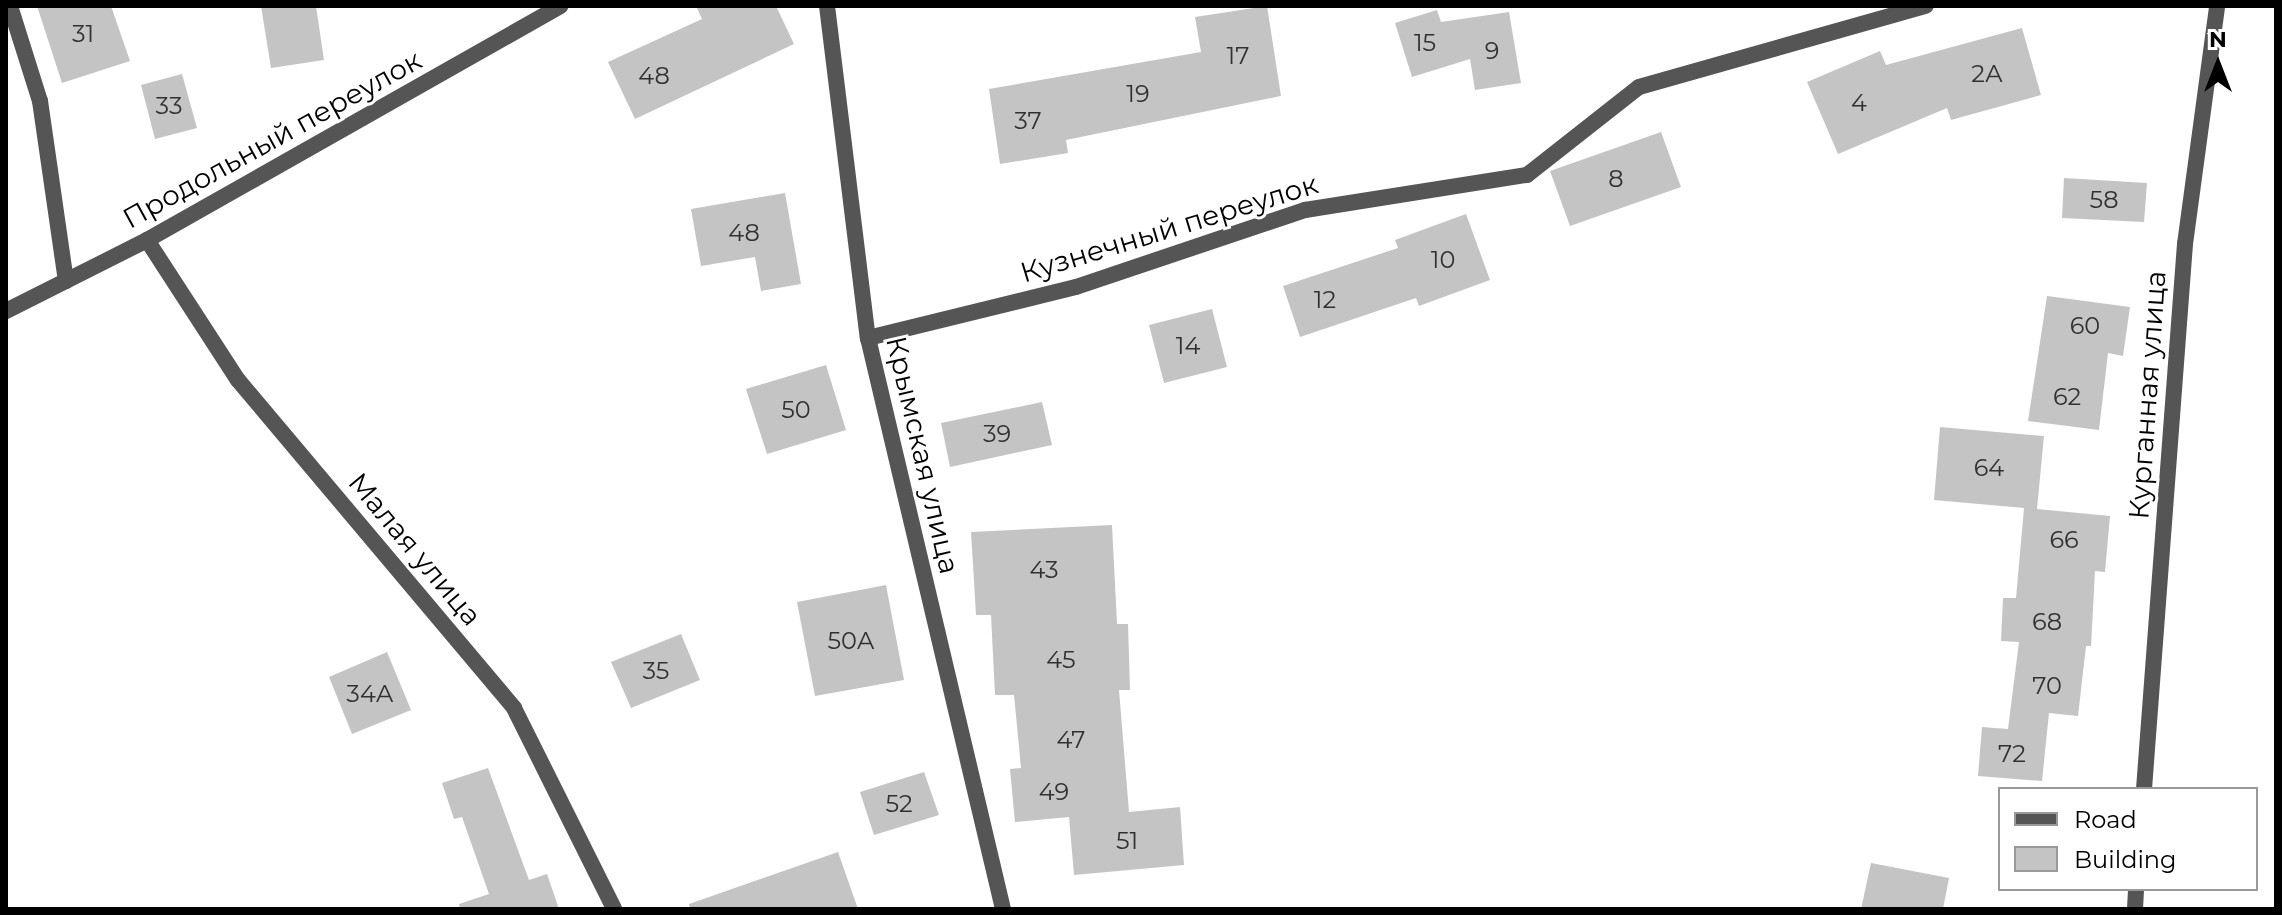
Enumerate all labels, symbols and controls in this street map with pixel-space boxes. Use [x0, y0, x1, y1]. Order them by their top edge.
house number: 31 [72, 20, 94, 48]
north arrow [2178, 24, 2258, 104]
text: N [2209, 26, 2227, 53]
house number: 15 [1414, 29, 1436, 57]
house number: 9 [1485, 37, 1499, 65]
house number: 17 [1227, 42, 1249, 70]
street label: Продольный переулок [117, 43, 427, 235]
house number: 2А [1971, 60, 2003, 88]
house number: 48 [638, 62, 670, 90]
house number: 19 [1126, 80, 1150, 108]
house number: 4 [1851, 89, 1867, 117]
house number: 33 [156, 92, 182, 120]
house number: 37 [1014, 107, 1042, 135]
house number: 8 [1608, 165, 1624, 193]
street label: Кузнечный переулок [1016, 167, 1322, 289]
house number: 58 [2090, 186, 2118, 214]
house number: 48 [728, 219, 760, 247]
house number: 10 [1431, 246, 1455, 274]
street label: Курганная улица [2122, 270, 2172, 520]
house number: 12 [1314, 286, 1336, 314]
house number: 60 [2070, 312, 2100, 340]
house number: 14 [1176, 332, 1200, 360]
street label: Крымская улица [879, 333, 967, 577]
house number: 62 [2053, 383, 2081, 411]
house number: 50 [781, 396, 811, 424]
house number: 39 [983, 420, 1011, 448]
house number: 64 [1974, 454, 2004, 482]
street label: Малая улица [341, 466, 489, 632]
house number: 66 [2049, 526, 2079, 554]
house number: 43 [1029, 556, 1059, 584]
house number: 68 [2032, 608, 2062, 636]
house number: 50А [827, 627, 875, 655]
house number: 45 [1046, 646, 1076, 674]
house number: 35 [643, 657, 669, 685]
house number: 70 [2032, 672, 2062, 700]
house number: 34А [346, 680, 394, 708]
house number: 47 [1057, 726, 1085, 754]
house number: 72 [1998, 740, 2026, 768]
house number: 49 [1039, 778, 1069, 806]
legend [1998, 787, 2258, 891]
house number: 52 [885, 790, 913, 818]
text: Road [2074, 805, 2137, 834]
house number: 51 [1116, 827, 1138, 855]
text: Building [2074, 845, 2177, 874]

